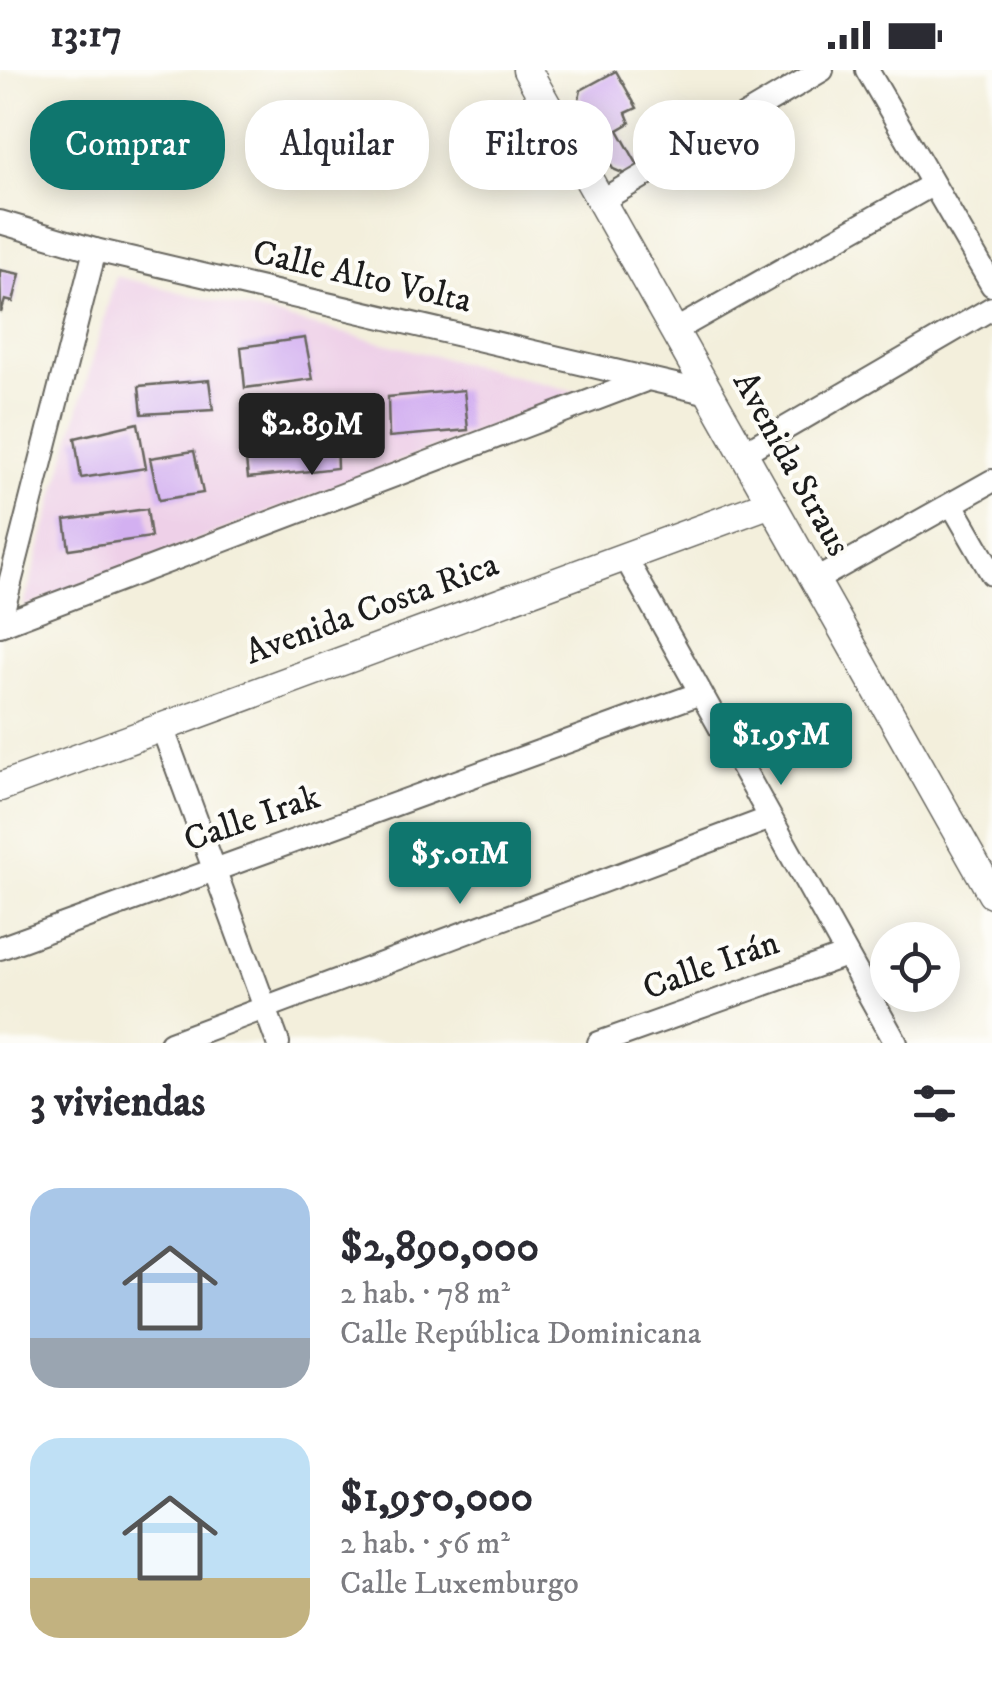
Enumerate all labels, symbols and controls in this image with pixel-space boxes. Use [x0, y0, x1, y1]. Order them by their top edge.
text: 13:17 [50, 11, 122, 59]
chip: Comprar [30, 100, 225, 190]
chip: Alquilar [245, 100, 429, 190]
chip: Filtros [449, 100, 613, 190]
chip: Nuevo [633, 100, 795, 190]
street label: Calle Alto Volta [248, 230, 476, 324]
street label: Avenida Straus [722, 364, 860, 564]
pin: $2.89M [231, 393, 393, 478]
text: $2.89M [261, 405, 363, 445]
street label: Avenida Costa Rica [239, 543, 505, 675]
pin: $1.95M [700, 703, 862, 788]
text: $1.95M [732, 715, 830, 755]
street label: Calle Irak [178, 775, 326, 863]
pin: $5.01M [379, 822, 541, 907]
text: $5.01M [411, 834, 509, 874]
street label: Calle Irán [637, 921, 785, 1011]
map controls [870, 922, 960, 1012]
button: locate [870, 922, 960, 1012]
icon: filters [907, 1076, 962, 1131]
text: 3 viviendas [30, 1077, 205, 1129]
text: $2,890,000 [340, 1222, 539, 1274]
icon: home [110, 1228, 230, 1348]
text: 2 hab. · 78 m² [340, 1274, 510, 1314]
text: Calle República Dominicana [340, 1314, 701, 1354]
text: $1,950,000 [340, 1472, 533, 1524]
icon: home [110, 1478, 230, 1598]
text: 2 hab. · 56 m² [340, 1524, 510, 1564]
text: Calle Luxemburgo [340, 1564, 579, 1604]

